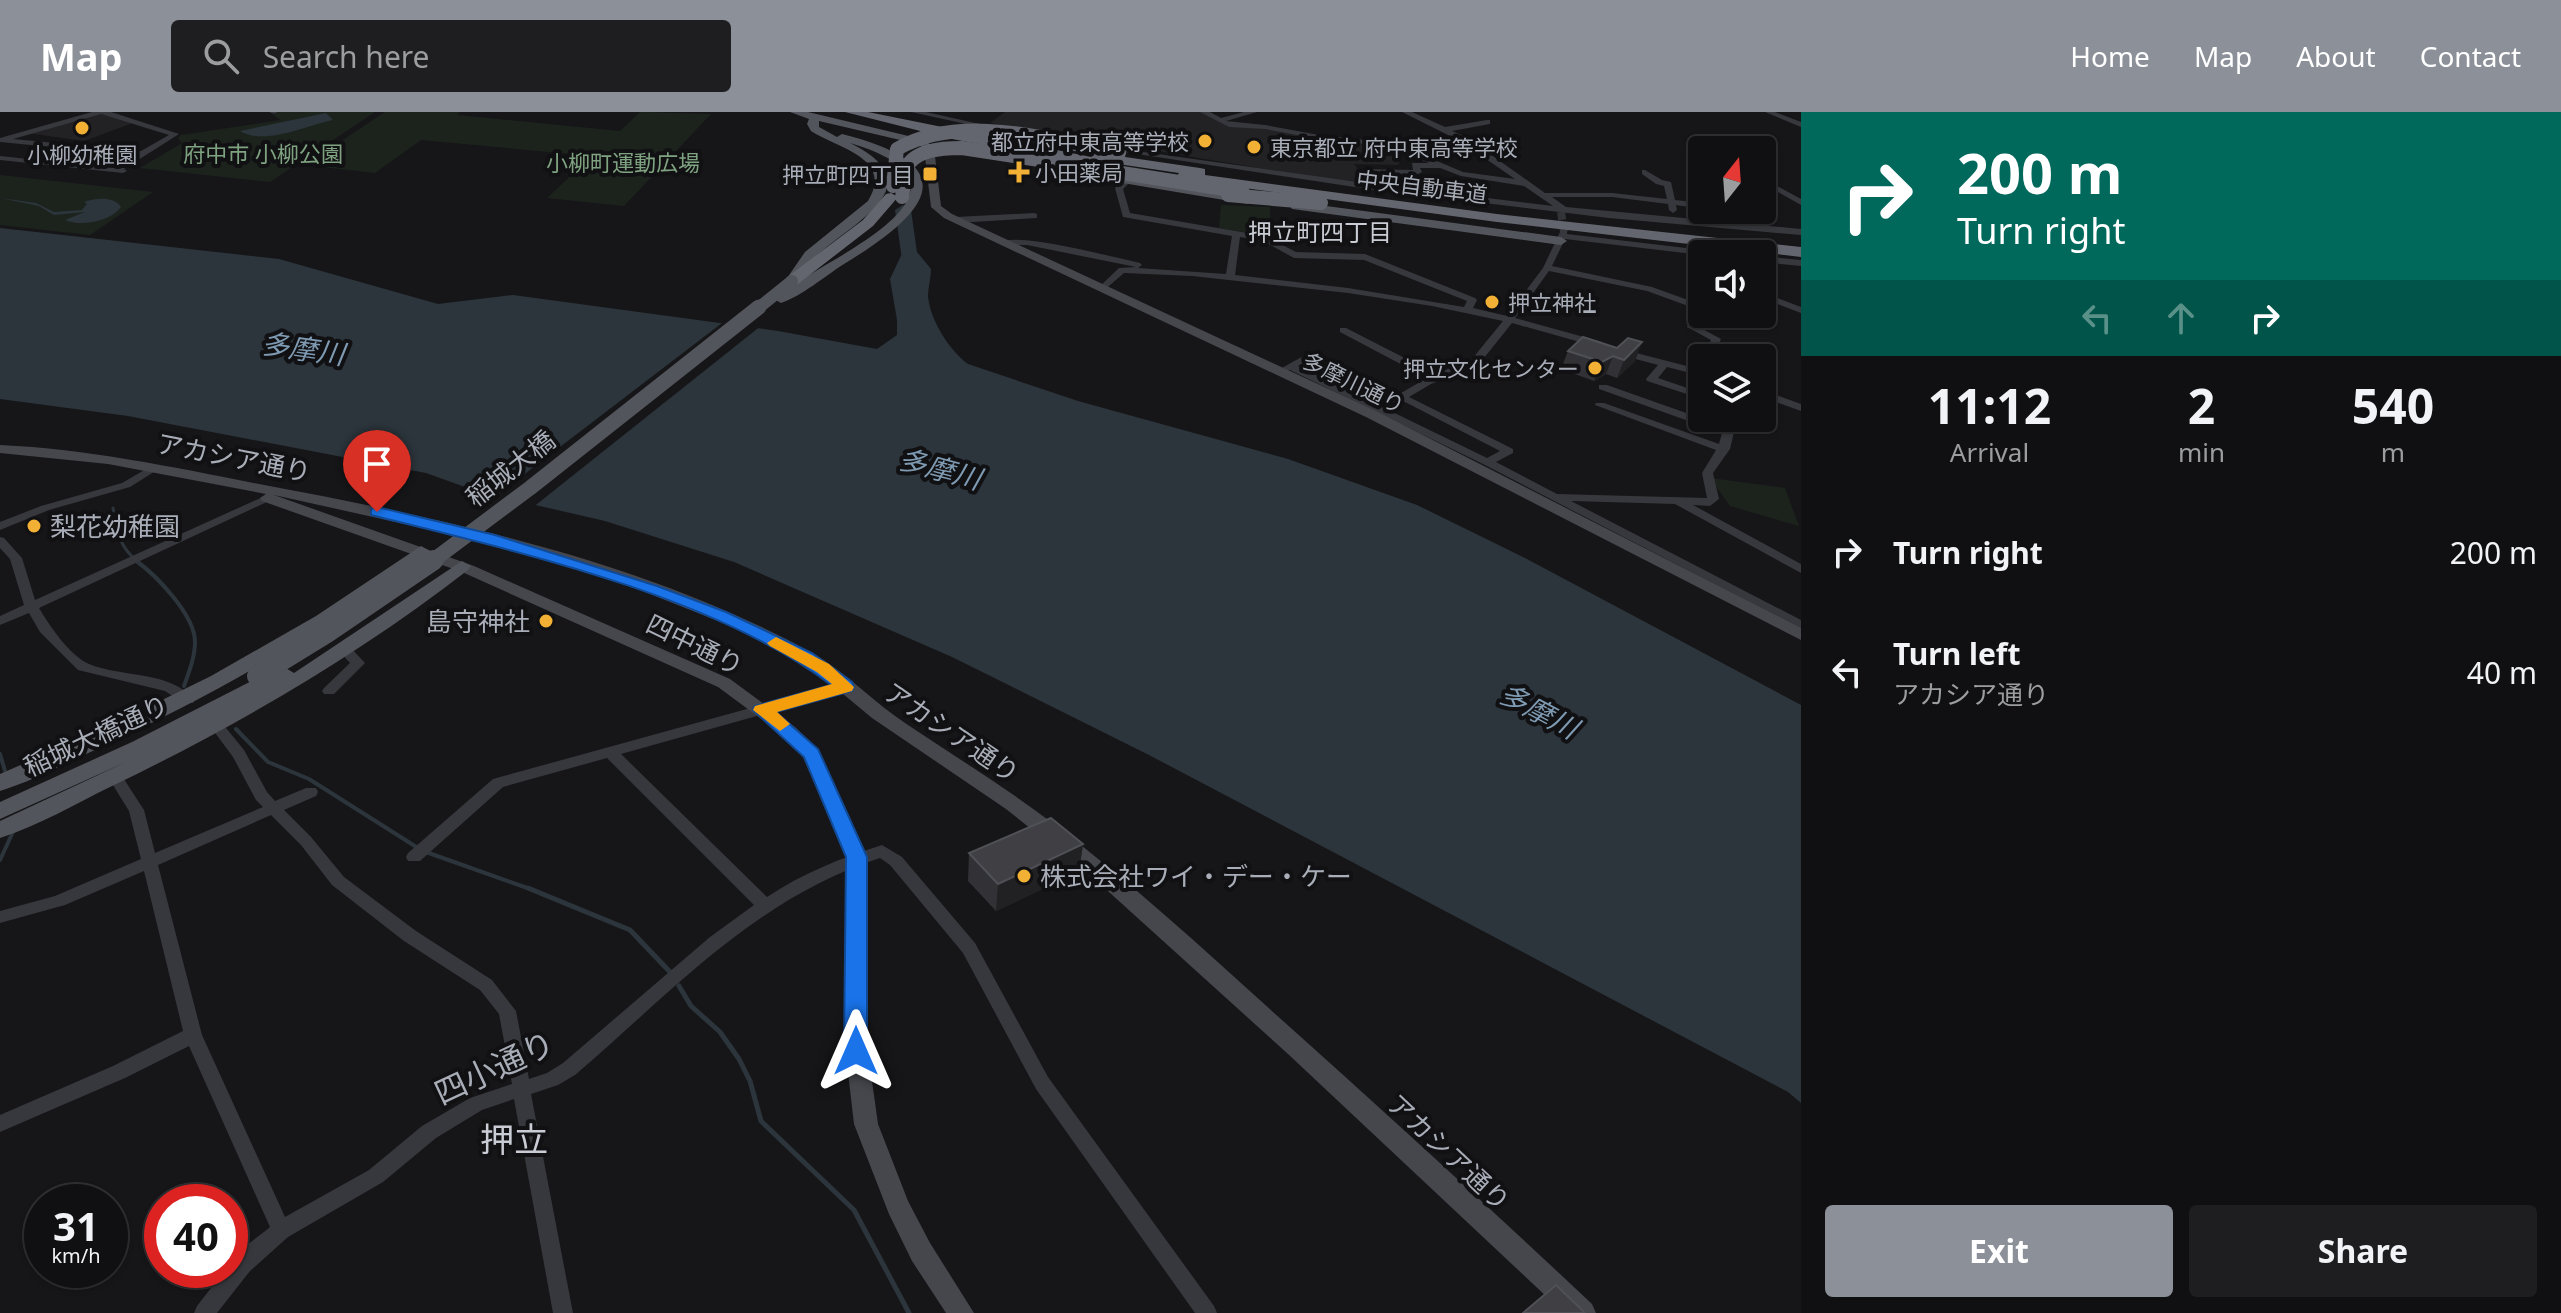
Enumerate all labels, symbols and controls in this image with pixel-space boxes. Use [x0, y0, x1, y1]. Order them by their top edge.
search box [171, 20, 731, 92]
text: Map [40, 30, 123, 82]
icon: search [199, 34, 243, 78]
text: Search here [263, 36, 430, 77]
text: Home [2070, 37, 2150, 75]
text: Map [2194, 37, 2252, 75]
text: About [2296, 37, 2376, 75]
text: Contact [2420, 37, 2521, 75]
marker: 小柳幼稚園 [73, 119, 91, 137]
place label: 都立府中東高等学校 [991, 126, 1189, 156]
marker: 都立府中東高等学校 [1196, 132, 1214, 150]
place label: 東京都立 府中東高等学校 [1270, 132, 1518, 162]
text: 200 m [1957, 134, 2122, 210]
north arrow [1688, 136, 1776, 224]
map controls [1688, 136, 1776, 432]
park label: 府中市 小柳公園 [183, 138, 343, 168]
marker: 東京都立 府中東高等学校 [1245, 138, 1263, 156]
place label: 小柳幼稚園 [27, 139, 137, 169]
icon: right [1825, 144, 1929, 248]
park label: 小柳町運動広場 [546, 147, 700, 177]
place label: 小田薬局 [1035, 157, 1123, 187]
place label: 押立町四丁目 [782, 159, 914, 189]
marker: 小田薬局 [1010, 163, 1028, 181]
street label: 中央自動車道 [1355, 163, 1489, 209]
marker: 押立町四丁目 [921, 165, 939, 183]
text: Turn right [1957, 206, 2125, 255]
district label: 押立町四丁目 [1248, 215, 1392, 248]
button: sound [1688, 240, 1776, 328]
place label: 押立神社 [1508, 287, 1596, 317]
marker: 押立神社 [1483, 293, 1501, 311]
icon: left [2075, 296, 2119, 340]
icon: ahead [2159, 296, 2203, 340]
icon: right [2243, 296, 2287, 340]
water label: 多摩川 [259, 323, 350, 373]
street label: 多摩川通り [1298, 344, 1410, 420]
button: layers [1688, 344, 1776, 432]
place label: 押立文化センター [1403, 353, 1579, 383]
marker: 押立文化センター [1586, 359, 1604, 377]
text: 11:12 [1928, 373, 2051, 438]
text: 2 [2188, 373, 2215, 438]
text: 540 [2352, 373, 2434, 438]
street label: 稲城大橋 [458, 422, 562, 514]
street label: アカシア通り [154, 424, 314, 490]
pin [343, 430, 411, 512]
text: Arrival [1950, 434, 2029, 470]
text: min [2178, 434, 2225, 470]
text: m [2381, 434, 2405, 470]
water label: 多摩川 [895, 439, 988, 498]
icon: arrive [355, 442, 399, 486]
place label: 梨花幼稚園 [50, 508, 180, 544]
marker: 梨花幼稚園 [25, 517, 43, 535]
icon: right [1825, 530, 1869, 574]
text: Turn right [1893, 532, 2043, 573]
text: 200 m [2450, 532, 2537, 573]
place label: 島守神社 [426, 603, 530, 639]
street label: 四中通り [640, 605, 750, 683]
marker: 島守神社 [537, 612, 555, 630]
text: Turn left [1893, 633, 2021, 674]
icon: left [1825, 650, 1869, 694]
text: 40 m [2467, 652, 2537, 693]
street label: アカシア通り [877, 673, 1027, 791]
water label: 多摩川 [1493, 674, 1588, 748]
text: アカシア通り [1893, 676, 2049, 712]
street label: 稲城大橋通り [18, 686, 174, 784]
place label: 株式会社ワイ・デー・ケー [1040, 858, 1352, 894]
marker: 株式会社ワイ・デー・ケー [1015, 867, 1033, 885]
position arrow [814, 1009, 898, 1093]
street label: 四小通り [427, 1020, 561, 1114]
street label: アカシア通り [1380, 1086, 1518, 1218]
district label: 押立 [480, 1116, 548, 1162]
speed limit sign: 40 [144, 1184, 248, 1288]
text: 31 [53, 1198, 99, 1253]
button: Exit [1825, 1205, 2173, 1297]
button: Share [2189, 1205, 2537, 1297]
text: km/h [51, 1242, 101, 1269]

